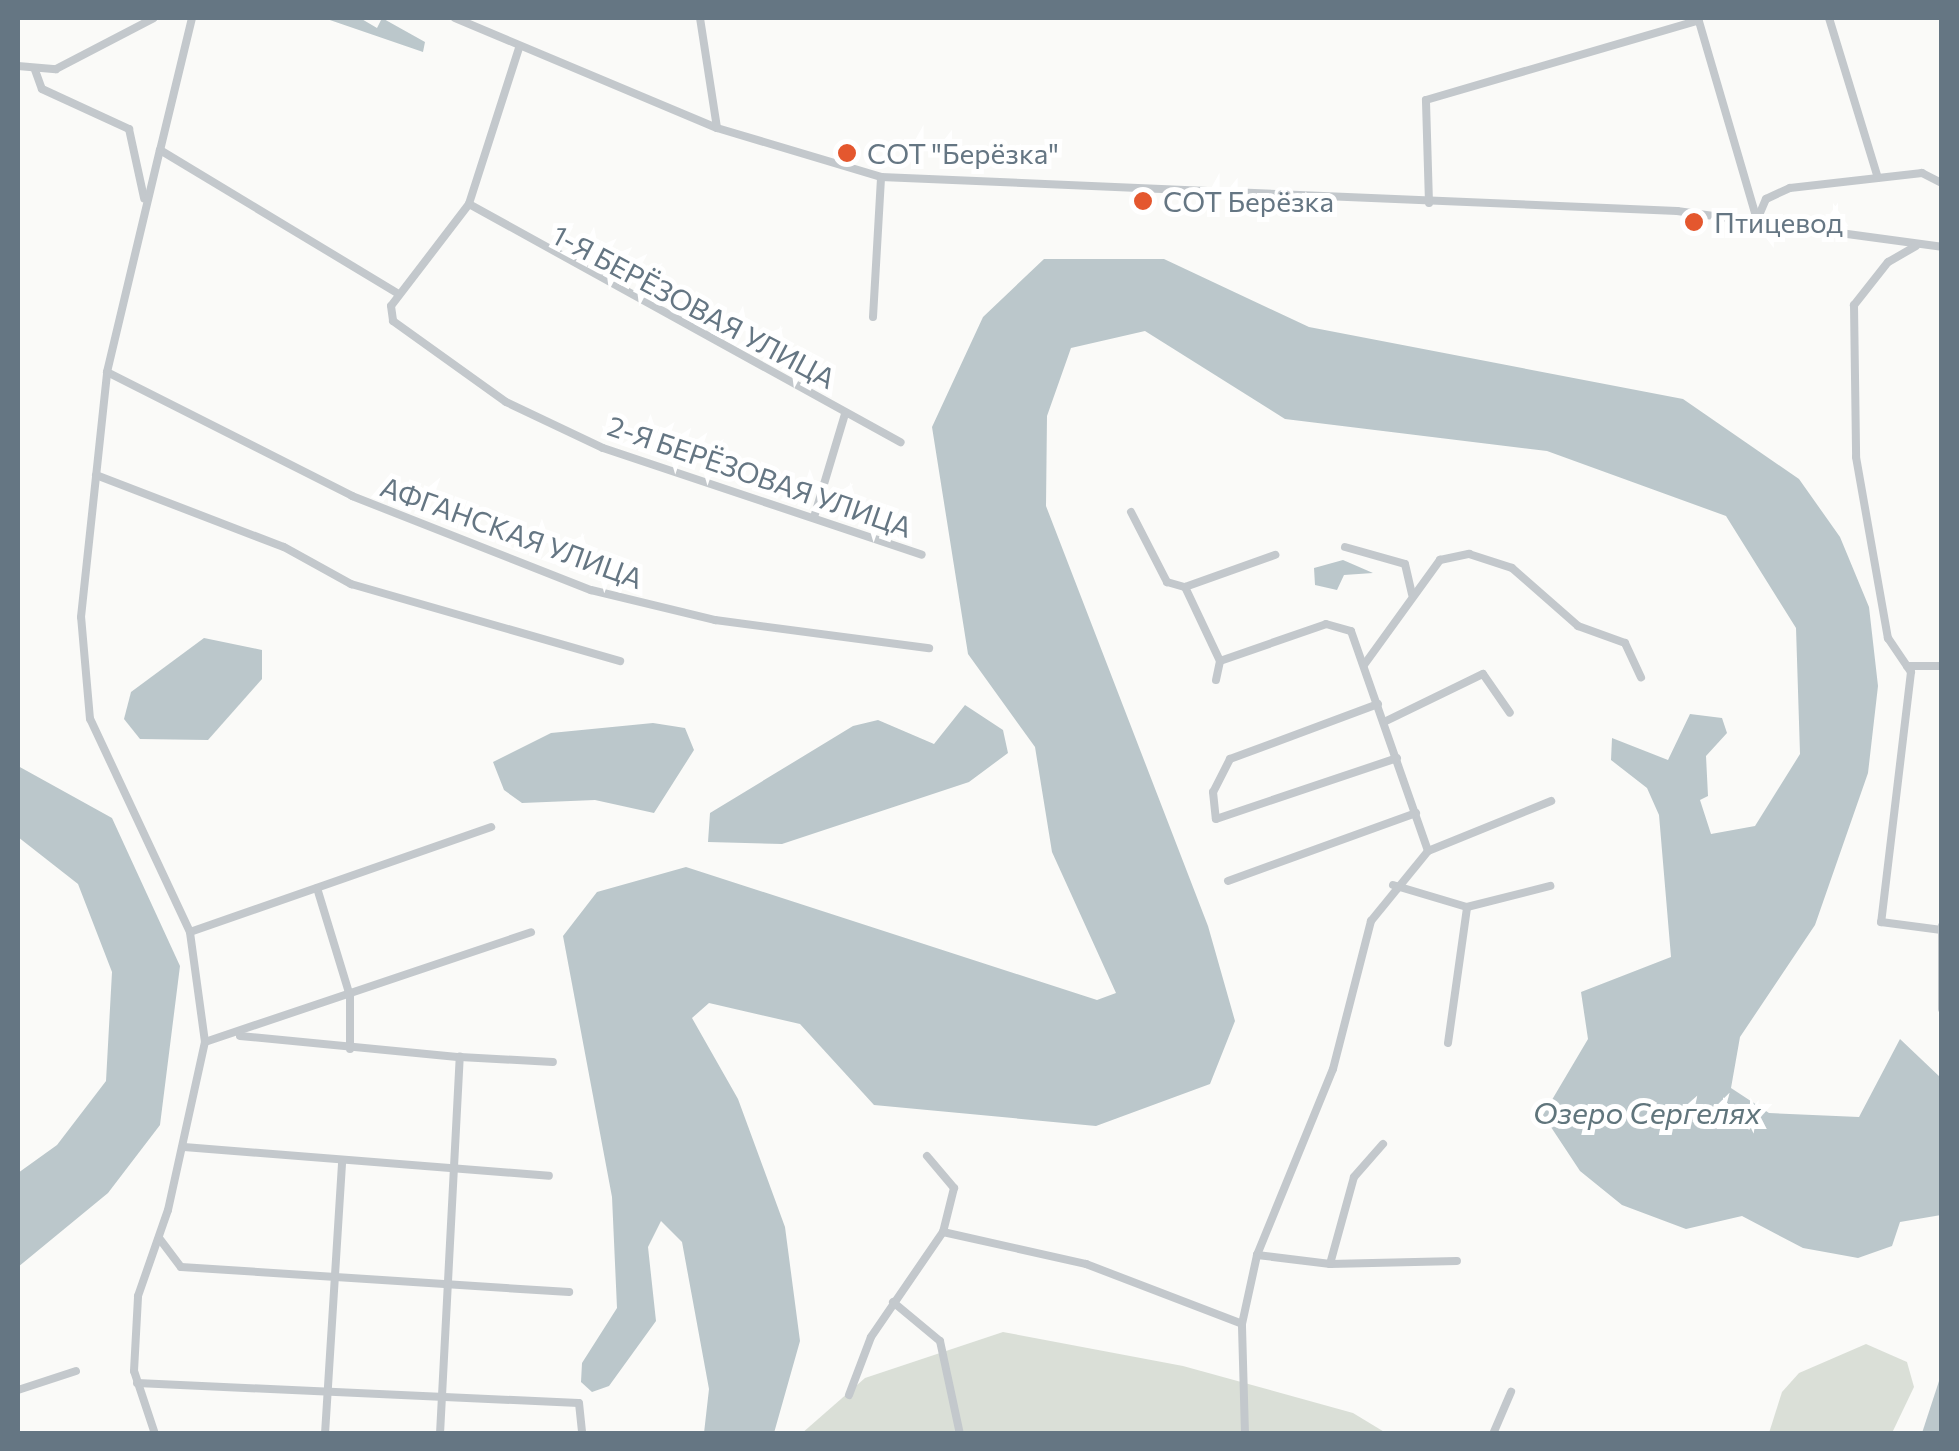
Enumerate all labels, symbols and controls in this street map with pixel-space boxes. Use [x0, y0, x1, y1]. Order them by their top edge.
place label: СОТ "Берёзка" [867, 136, 1059, 170]
marker: СОТ "Берёзка" [836, 142, 858, 164]
place label: СОТ Берёзка [1163, 184, 1334, 218]
marker: СОТ Берёзка [1132, 190, 1154, 212]
place label: Птицевод [1714, 205, 1843, 239]
marker: Птицевод [1683, 211, 1705, 233]
street label: 1-Я БЕРЁЗОВАЯ УЛИЦА [547, 217, 841, 395]
street label: 2-Я БЕРЁЗОВАЯ УЛИЦА [604, 408, 916, 544]
street label: АФГАНСКАЯ УЛИЦА [376, 469, 648, 595]
water label: Озеро Сергелях [1533, 1094, 1761, 1130]

